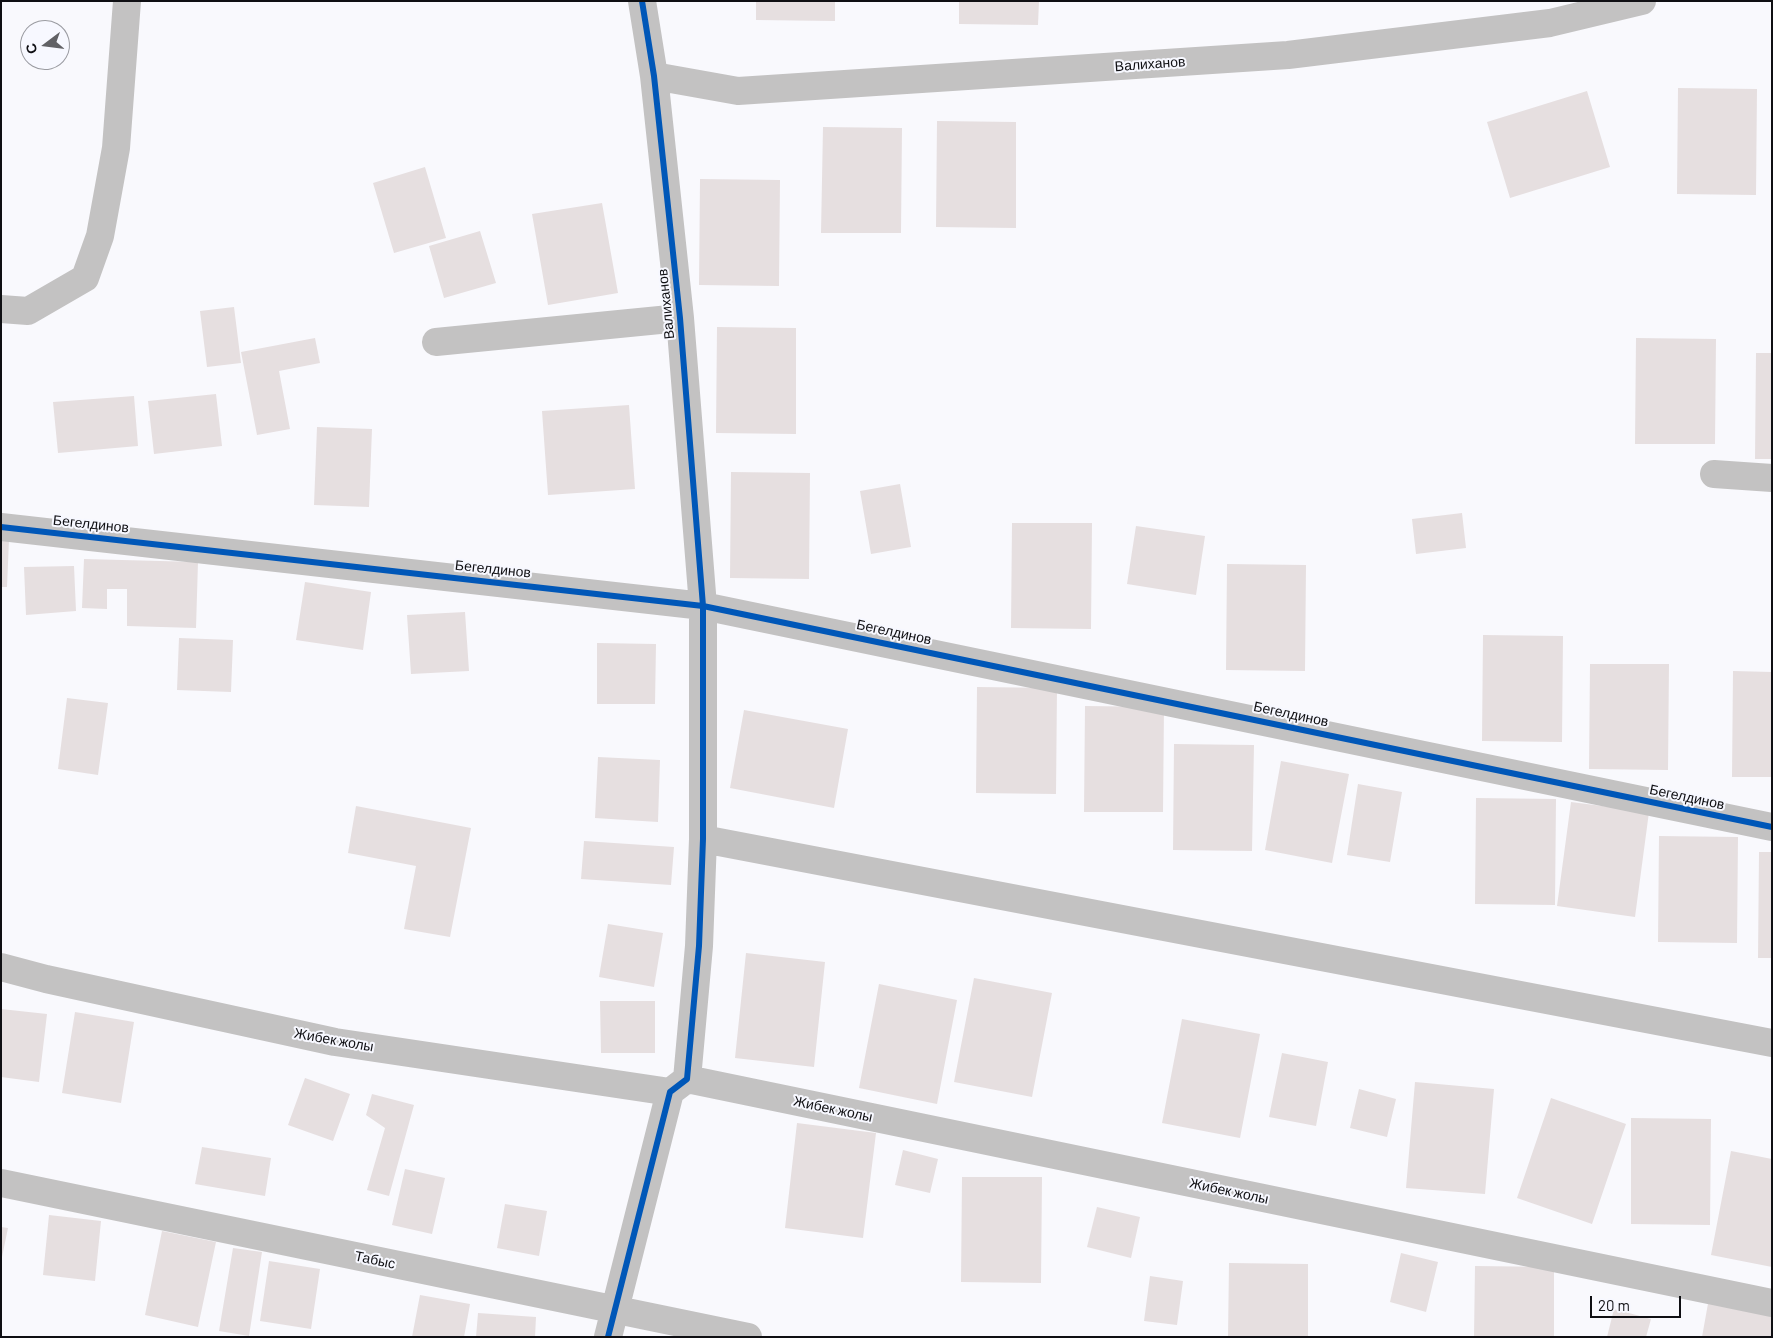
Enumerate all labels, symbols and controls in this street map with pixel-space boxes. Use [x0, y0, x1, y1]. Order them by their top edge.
north arrow [20, 20, 70, 70]
text: С [21, 42, 41, 56]
street label: Валиханов [1114, 53, 1186, 75]
street label: Валиханов [654, 268, 678, 340]
street label: Бегелдинов [52, 512, 130, 536]
street label: Бегелдинов [454, 557, 532, 581]
street label: Бегелдинов [855, 616, 933, 648]
street label: Бегелдинов [1252, 698, 1330, 730]
street label: Бегелдинов [1648, 781, 1726, 813]
street label: Жибек жолы [293, 1025, 375, 1055]
street label: Жибек жолы [792, 1092, 874, 1126]
street label: Жибек жолы [1188, 1174, 1270, 1208]
street label: Табыс [353, 1248, 397, 1272]
scale bar [1593, 1286, 1684, 1318]
text: 20 m [1598, 1296, 1630, 1314]

